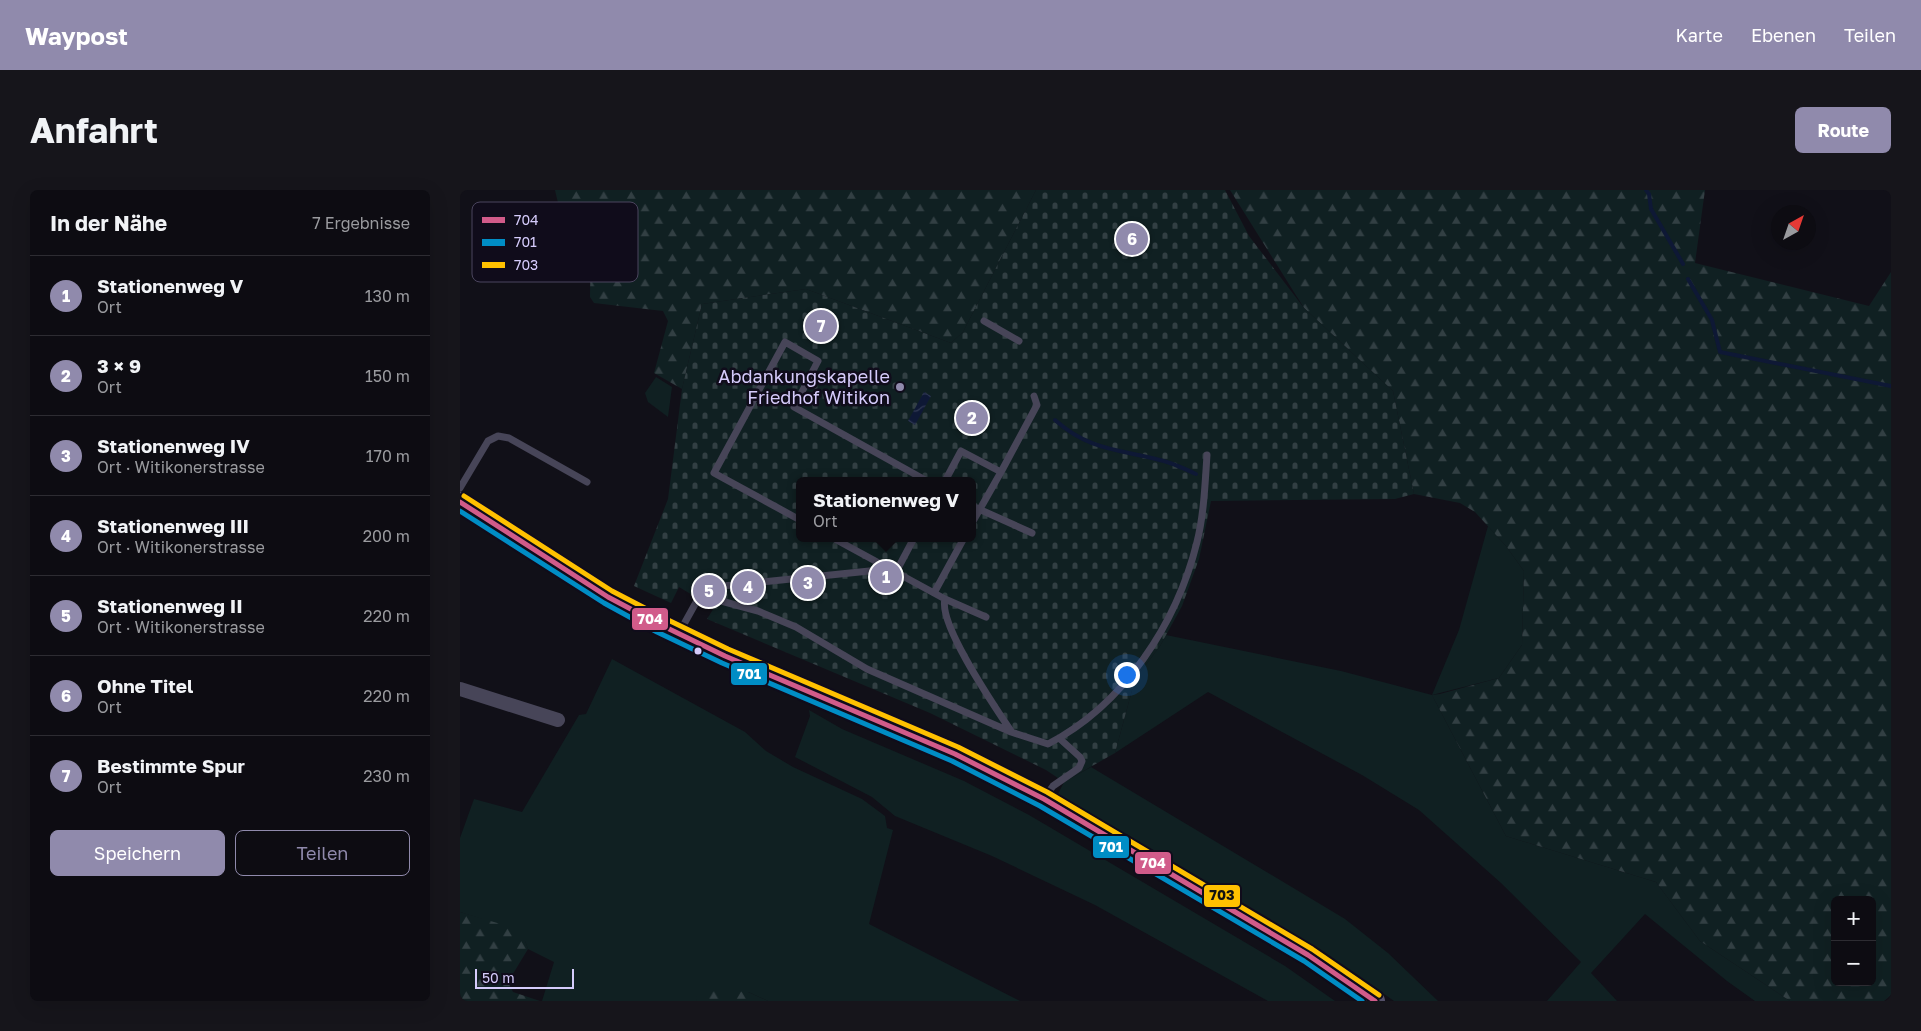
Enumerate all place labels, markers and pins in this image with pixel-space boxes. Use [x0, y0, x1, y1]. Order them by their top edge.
pin: 6 [1116, 220, 1148, 258]
pin: 7 [805, 307, 837, 345]
place label: Abdankungskapelle Friedhof Witikon [718, 365, 890, 408]
marker: Abdankungskapelle Friedhof Witikon [894, 381, 906, 393]
pin: 2 [956, 399, 988, 437]
pin: 1 [870, 558, 902, 596]
pin: 3 [792, 564, 824, 602]
pin: 4 [732, 568, 764, 606]
pin: 5 [693, 572, 725, 610]
unlabelled marker [693, 646, 703, 656]

